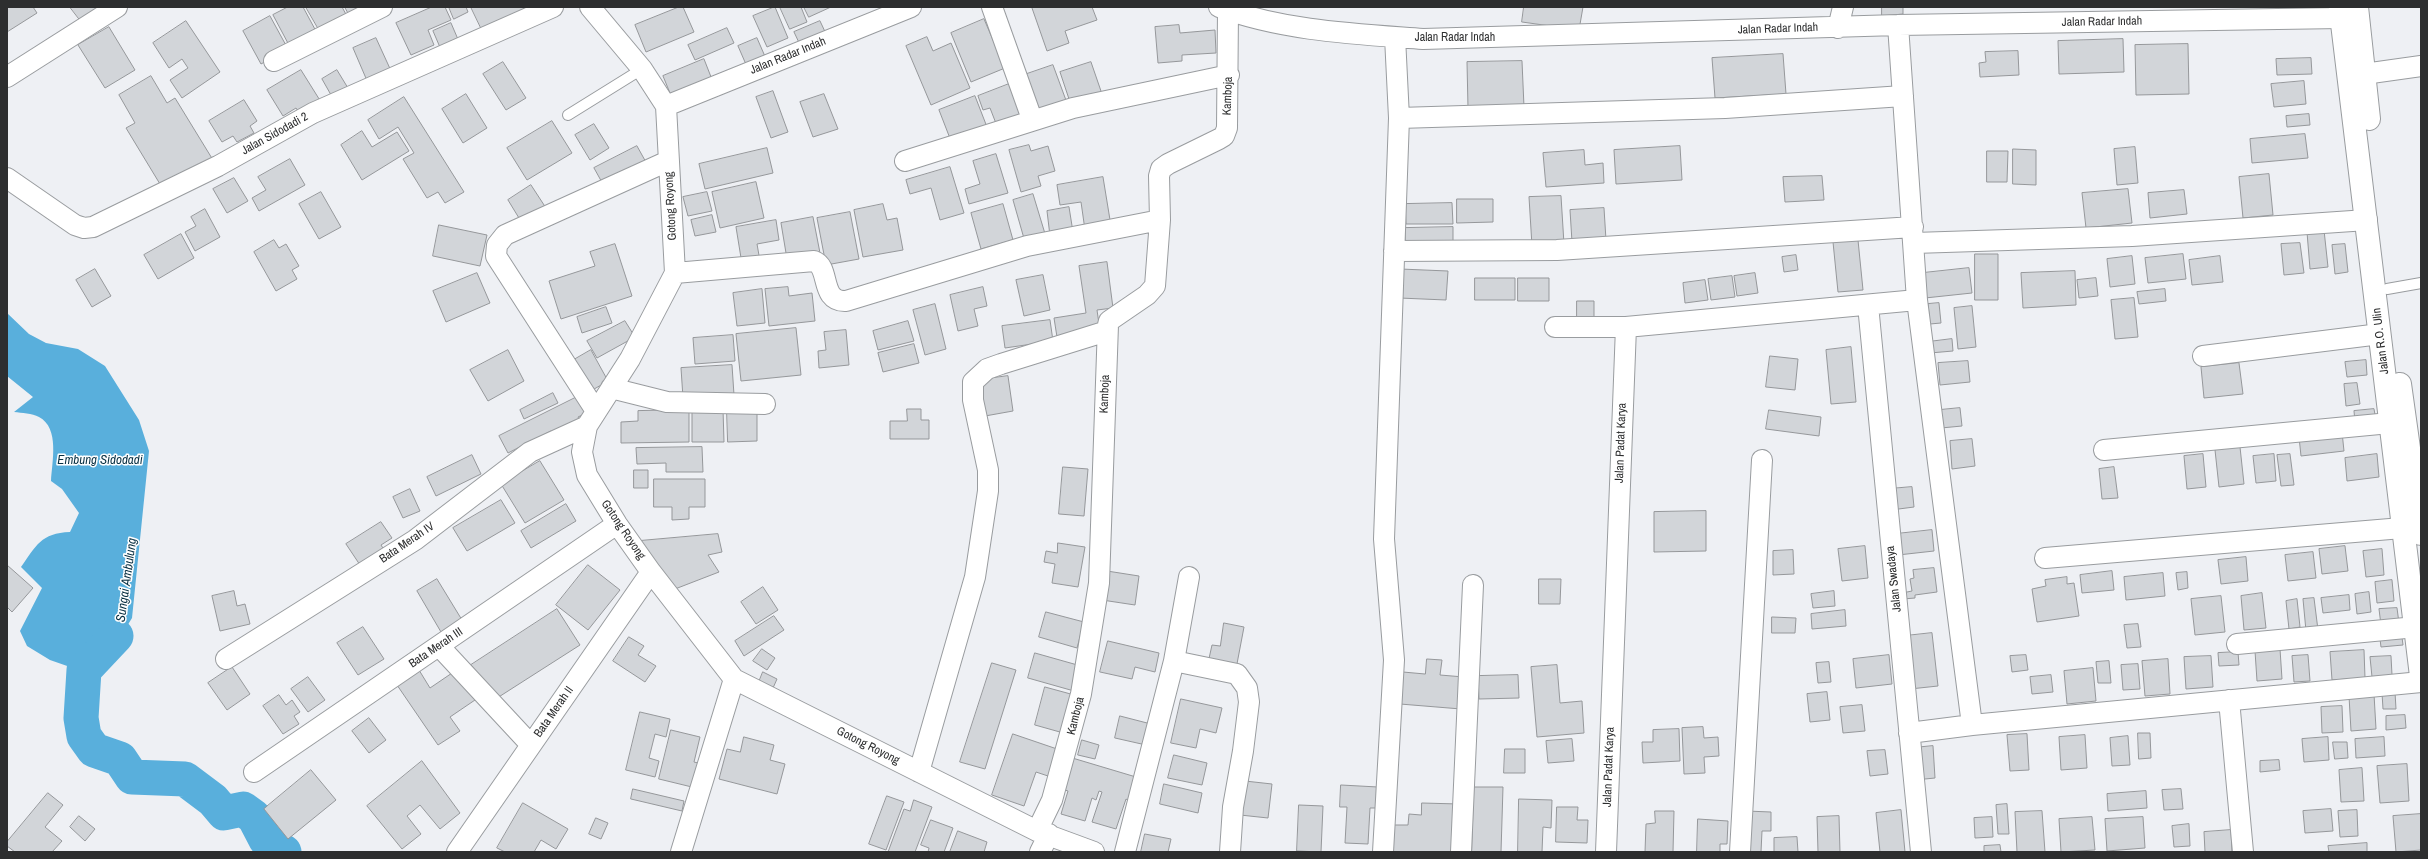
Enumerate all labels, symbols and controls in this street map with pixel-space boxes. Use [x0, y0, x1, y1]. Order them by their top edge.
street label: Jalan Radar Indah [2062, 14, 2142, 30]
street label: Jalan Radar Indah [1738, 20, 1818, 38]
street label: Jalan Radar Indah [1415, 31, 1495, 45]
street label: Jalan Radar Indah [748, 34, 828, 78]
street label: Kamboja [1220, 76, 1236, 116]
street label: Jalan Sidodadi 2 [239, 110, 311, 158]
street label: Gotong Royong [662, 171, 680, 241]
street label: Jalan R.O. Ulin [2370, 307, 2392, 375]
street label: Kamboja [1097, 374, 1113, 414]
street label: Jalan Padat Karya [1612, 403, 1630, 483]
water label: Embung Sidodadi [57, 453, 143, 469]
street label: Gotong Royong [598, 497, 648, 563]
street label: Bata Merah IV [377, 519, 437, 567]
water label: Sungai Ambulung [113, 537, 141, 623]
street label: Jalan Swadaya [1883, 545, 1905, 613]
street label: Bata Merah III [406, 625, 466, 671]
street label: Bata Merah II [531, 684, 577, 740]
street label: Kamboja [1064, 695, 1088, 737]
street label: Gotong Royong [834, 724, 902, 768]
street label: Jalan Padat Karya [1600, 727, 1618, 807]

